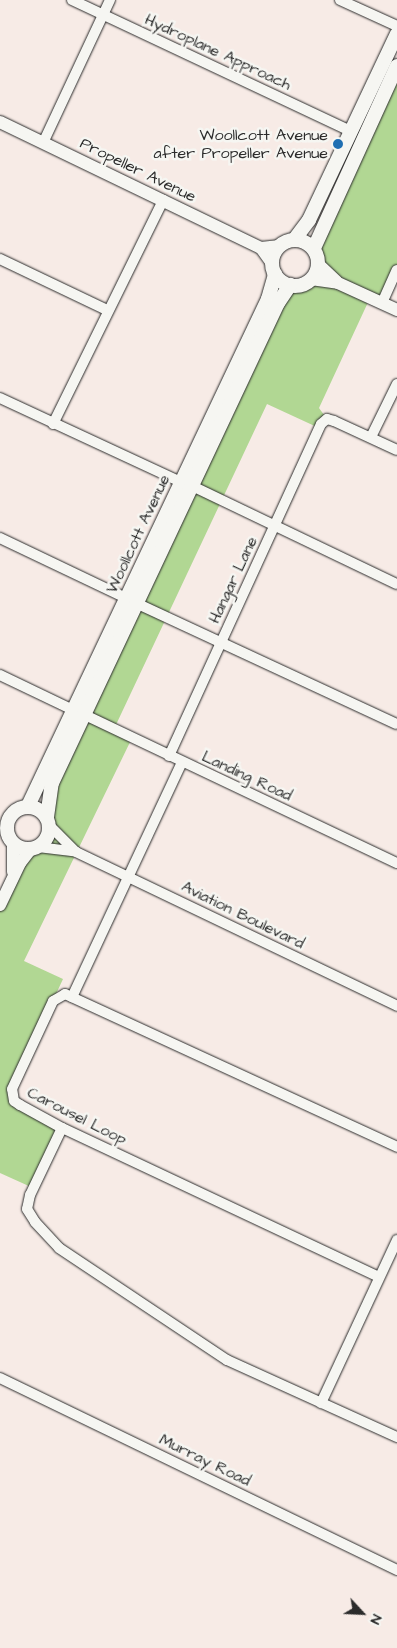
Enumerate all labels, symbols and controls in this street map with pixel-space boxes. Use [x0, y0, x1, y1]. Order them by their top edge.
street label: Hydroplane Approach [142, 10, 294, 94]
place label: Woollcott Avenue after Propeller Avenue [153, 125, 328, 163]
street label: Propeller Avenue [77, 134, 199, 206]
marker: Woollcott Avenue after Propeller Avenue [332, 138, 344, 150]
street label: Woollcott Avenue [102, 472, 174, 596]
street label: Hangar Lane [205, 534, 261, 626]
street label: Landing Road [199, 747, 295, 805]
street label: Aviation Boulevard [178, 877, 308, 953]
street label: Carousel Loop [24, 1083, 130, 1149]
street label: Murray Road [156, 1430, 254, 1490]
north arrow [337, 1588, 387, 1638]
text: N [365, 1611, 387, 1628]

